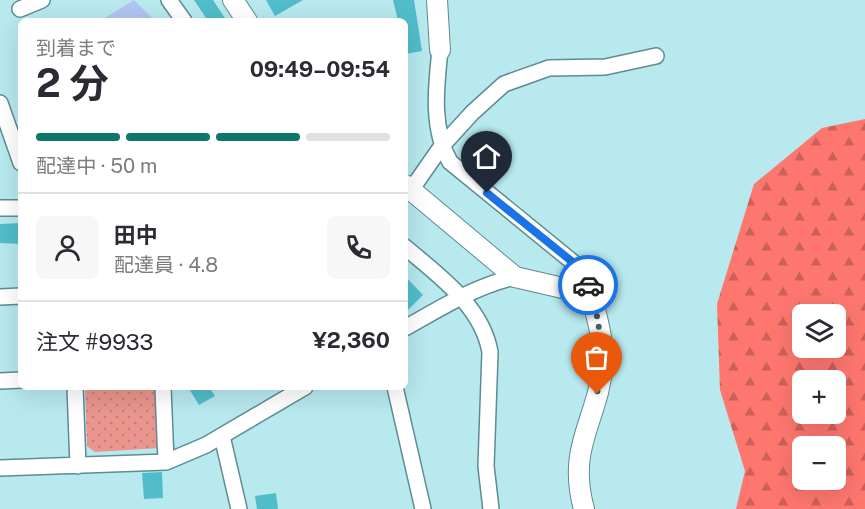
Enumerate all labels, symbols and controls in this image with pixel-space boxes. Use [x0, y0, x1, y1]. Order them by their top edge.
text: 到着まで [36, 36, 116, 60]
text: 09:49–09:54 [250, 56, 390, 82]
text: 2 分 [36, 60, 109, 106]
pin [461, 131, 512, 193]
icon: home [470, 140, 503, 173]
text: 配達中 · 50 m [36, 154, 157, 178]
button: person [36, 216, 99, 279]
button: phone [327, 216, 390, 279]
text: 田中 [114, 222, 158, 248]
text: 配達員 · 4.8 [114, 253, 218, 277]
courier [558, 255, 618, 315]
icon: car [572, 269, 605, 302]
map controls [792, 304, 846, 490]
button: layers [792, 304, 846, 358]
text: ¥2,360 [312, 327, 390, 353]
text: 注文 #9933 [36, 329, 153, 355]
pin [571, 332, 622, 394]
icon: bag [580, 341, 613, 374]
button: + [792, 370, 846, 424]
button: − [792, 436, 846, 490]

